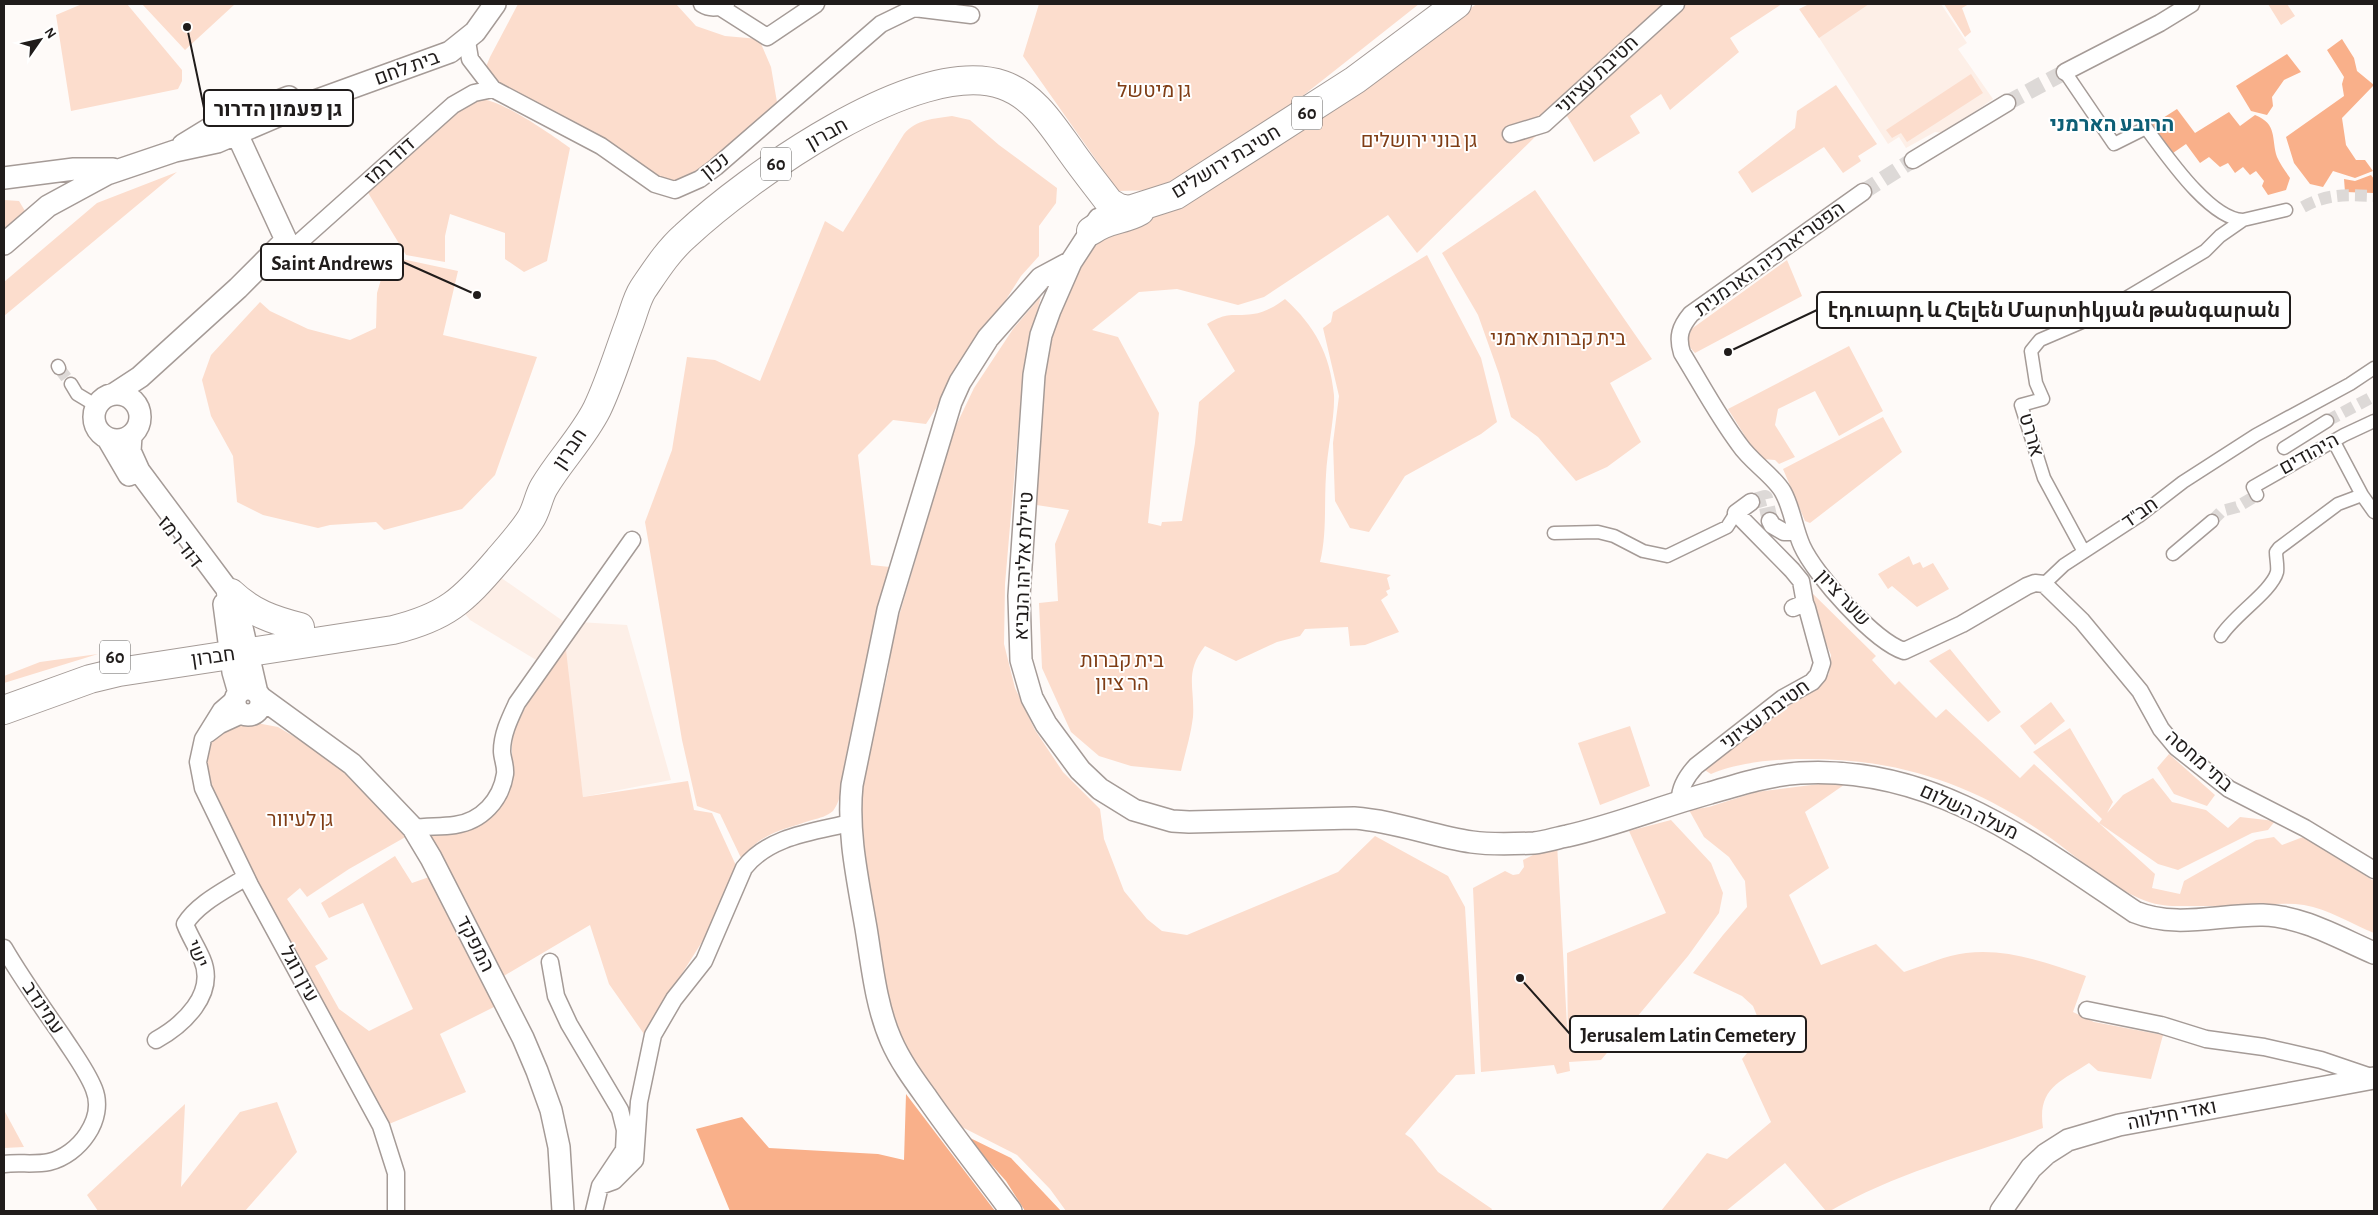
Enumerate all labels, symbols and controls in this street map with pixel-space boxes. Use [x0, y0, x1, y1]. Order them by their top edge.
north arrow [15, 15, 65, 65]
text: N [41, 25, 58, 41]
street label: חטיבת עציוני [1552, 32, 1642, 118]
street label: בית לחם [372, 47, 443, 89]
park label: גן מיטשל [1117, 81, 1191, 101]
callout: גן פעמון הדרור [204, 90, 353, 126]
road number: 60 [1292, 96, 1322, 130]
text: גן פעמון הדרור [214, 99, 342, 120]
district label: הרובע הארמני [2050, 114, 2174, 135]
street label: חברון [803, 115, 851, 153]
street label: חטיבת ירושלים [1168, 122, 1284, 202]
park label: גן בוני ירושלים [1361, 131, 1477, 151]
street label: דוד רמז [361, 134, 419, 188]
road number: 60 [761, 147, 791, 180]
street label: נכון [697, 149, 733, 183]
street label: הפטריארכיה הארמנית [1691, 198, 1849, 320]
callout: Saint Andrews [261, 244, 403, 280]
text: Saint Andrews [271, 253, 393, 274]
callout: էդուարդ և Հելեն Մարտիկյան թանգարան [1817, 292, 2290, 328]
text: էդուարդ և Հելեն Մարտիկյան թանգարան [1828, 300, 2281, 322]
park label: בית קברות ארמני [1490, 329, 1626, 349]
street label: אררט [2015, 411, 2047, 459]
street label: חברון [549, 425, 591, 473]
street label: היהודים [2276, 430, 2342, 478]
street label: טיילת אליהו הנביא [1011, 491, 1037, 641]
street label: חב"ד [2118, 494, 2162, 532]
street label: דוד רמז [154, 512, 206, 572]
street label: שער ציון [1812, 566, 1874, 630]
road number: 60 [100, 640, 130, 674]
street label: חברון [190, 644, 236, 670]
park label: בית קברות הר ציון [1080, 651, 1164, 694]
street label: חטיבת עציוני [1717, 676, 1813, 754]
street label: בתי מחסה [2162, 727, 2237, 796]
street label: מעלה השלום [1917, 781, 2021, 843]
park label: גן לעיוור [267, 810, 333, 830]
street label: המפקד [453, 913, 497, 975]
street label: ישי [182, 937, 212, 971]
street label: עין רוגל [276, 943, 322, 1005]
street label: עמינדב [18, 978, 68, 1038]
callout: Jerusalem Latin Cemetery [1570, 1016, 1806, 1052]
text: Jerusalem Latin Cemetery [1580, 1025, 1796, 1046]
street label: ואדי חילווה [2126, 1097, 2218, 1133]

